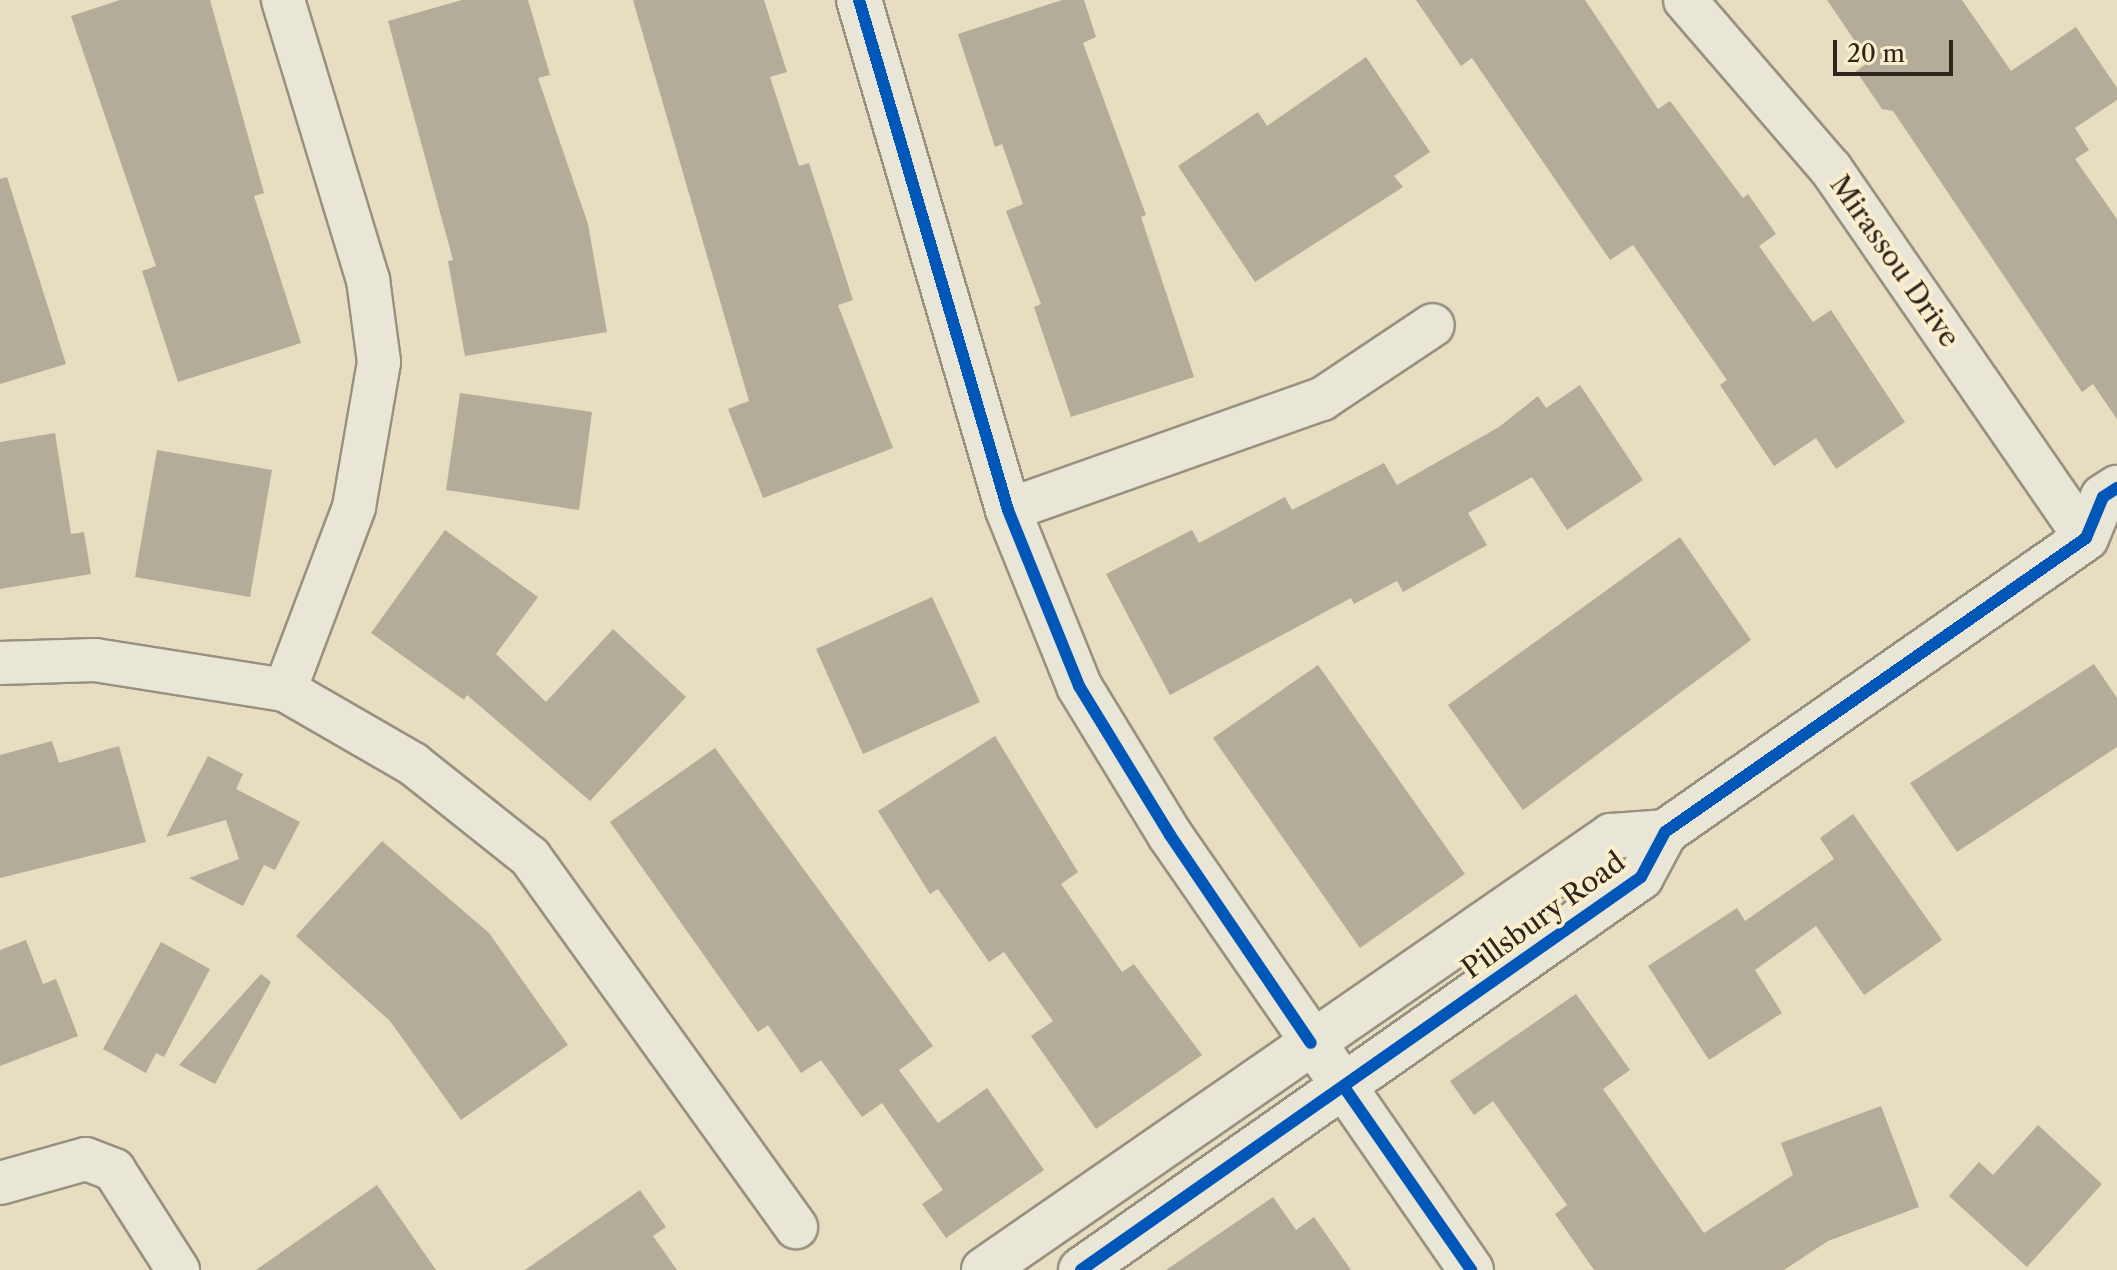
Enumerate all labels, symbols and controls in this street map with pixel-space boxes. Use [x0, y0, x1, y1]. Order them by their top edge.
scale bar [1837, 24, 1957, 74]
text: 20 m [1847, 39, 1905, 68]
street label: Mirassou Drive [1823, 169, 1967, 353]
street label: Pillsbury Road [1455, 844, 1631, 986]

